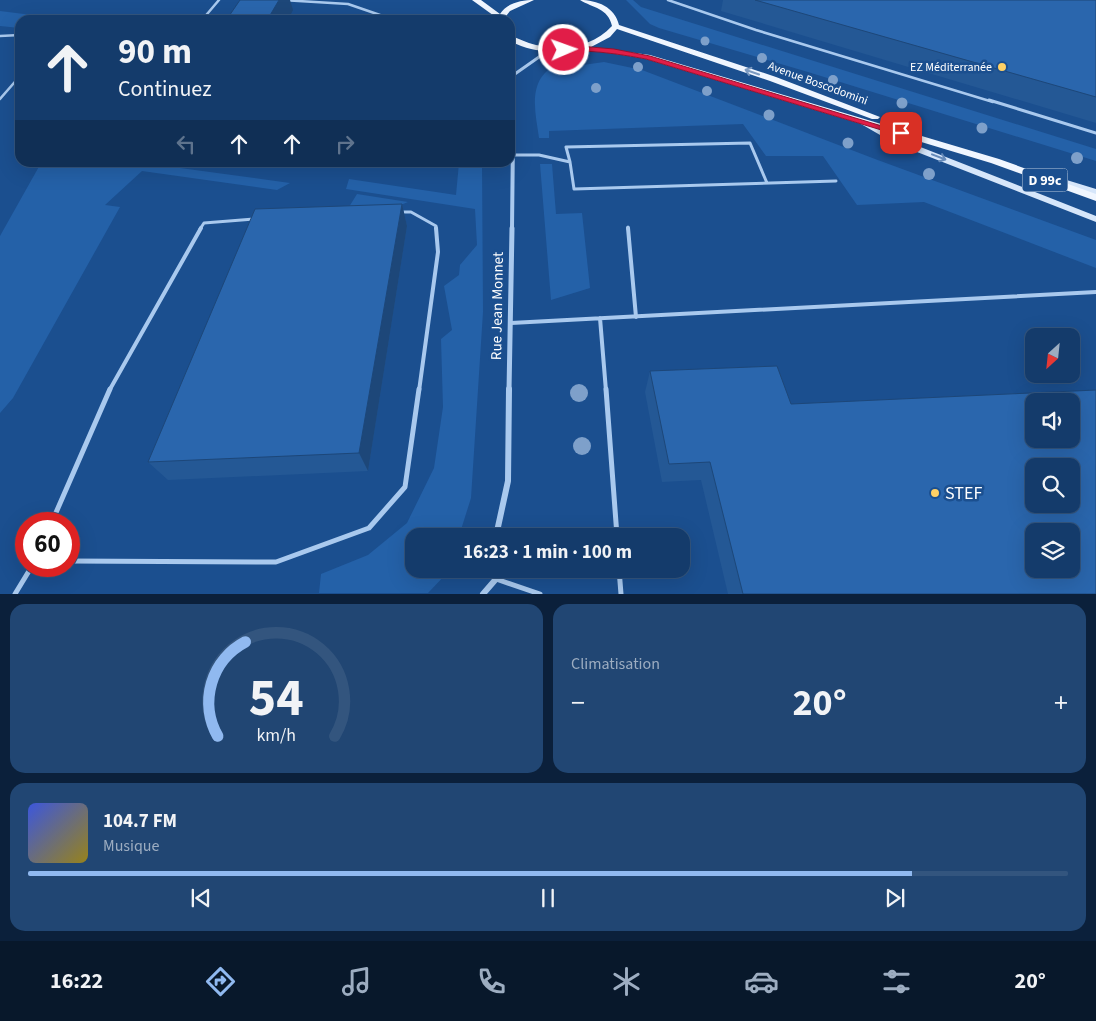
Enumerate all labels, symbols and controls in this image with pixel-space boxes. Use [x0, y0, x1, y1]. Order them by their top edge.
position arrow [537, 23, 589, 75]
text: 90 m [118, 27, 192, 77]
icon: ahead [35, 35, 100, 100]
street label: Avenue Boscodomini [765, 57, 870, 109]
place label: EZ Méditerranée [910, 59, 992, 76]
marker: EZ Méditerranée [996, 61, 1008, 73]
one-way arrow [745, 67, 760, 76]
text: Continuez [118, 73, 212, 105]
pin [880, 112, 922, 154]
icon: arrive [887, 119, 915, 147]
icon: left [172, 130, 200, 158]
icon: ahead [225, 130, 253, 158]
icon: ahead [278, 130, 306, 158]
icon: right [331, 130, 359, 158]
one-way arrow [931, 153, 946, 162]
road number: D 99c [1022, 168, 1068, 192]
street label: Rue Jean Monnet [486, 252, 509, 360]
north arrow [1025, 328, 1080, 382]
map controls [1025, 328, 1080, 578]
button: sound [1025, 393, 1080, 448]
button: search [1025, 458, 1080, 513]
place label: STEF [945, 481, 982, 506]
marker: STEF [929, 487, 941, 499]
speed limit sign: 60 [15, 512, 80, 577]
button: layers [1025, 523, 1080, 578]
text: 16:23 · 1 min · 100 m [463, 539, 632, 566]
text: Climatisation [571, 653, 660, 675]
text: 54 [249, 662, 304, 736]
text: 20° [793, 676, 847, 730]
text: − [571, 683, 585, 723]
text: + [1054, 683, 1068, 723]
text: km/h [257, 723, 296, 748]
text: 104.7 FM [103, 808, 177, 835]
text: Musique [103, 835, 160, 857]
icon: previous [187, 884, 215, 912]
icon: pause [534, 884, 562, 912]
icon: next [881, 884, 909, 912]
icon: directions [203, 964, 238, 999]
icon: music [339, 964, 374, 999]
icon: phone [474, 964, 509, 999]
icon: climate [609, 964, 644, 999]
icon: car [744, 964, 779, 999]
icon: filters [879, 964, 914, 999]
text: 16:22 [50, 965, 103, 997]
text: 20° [1015, 965, 1046, 997]

